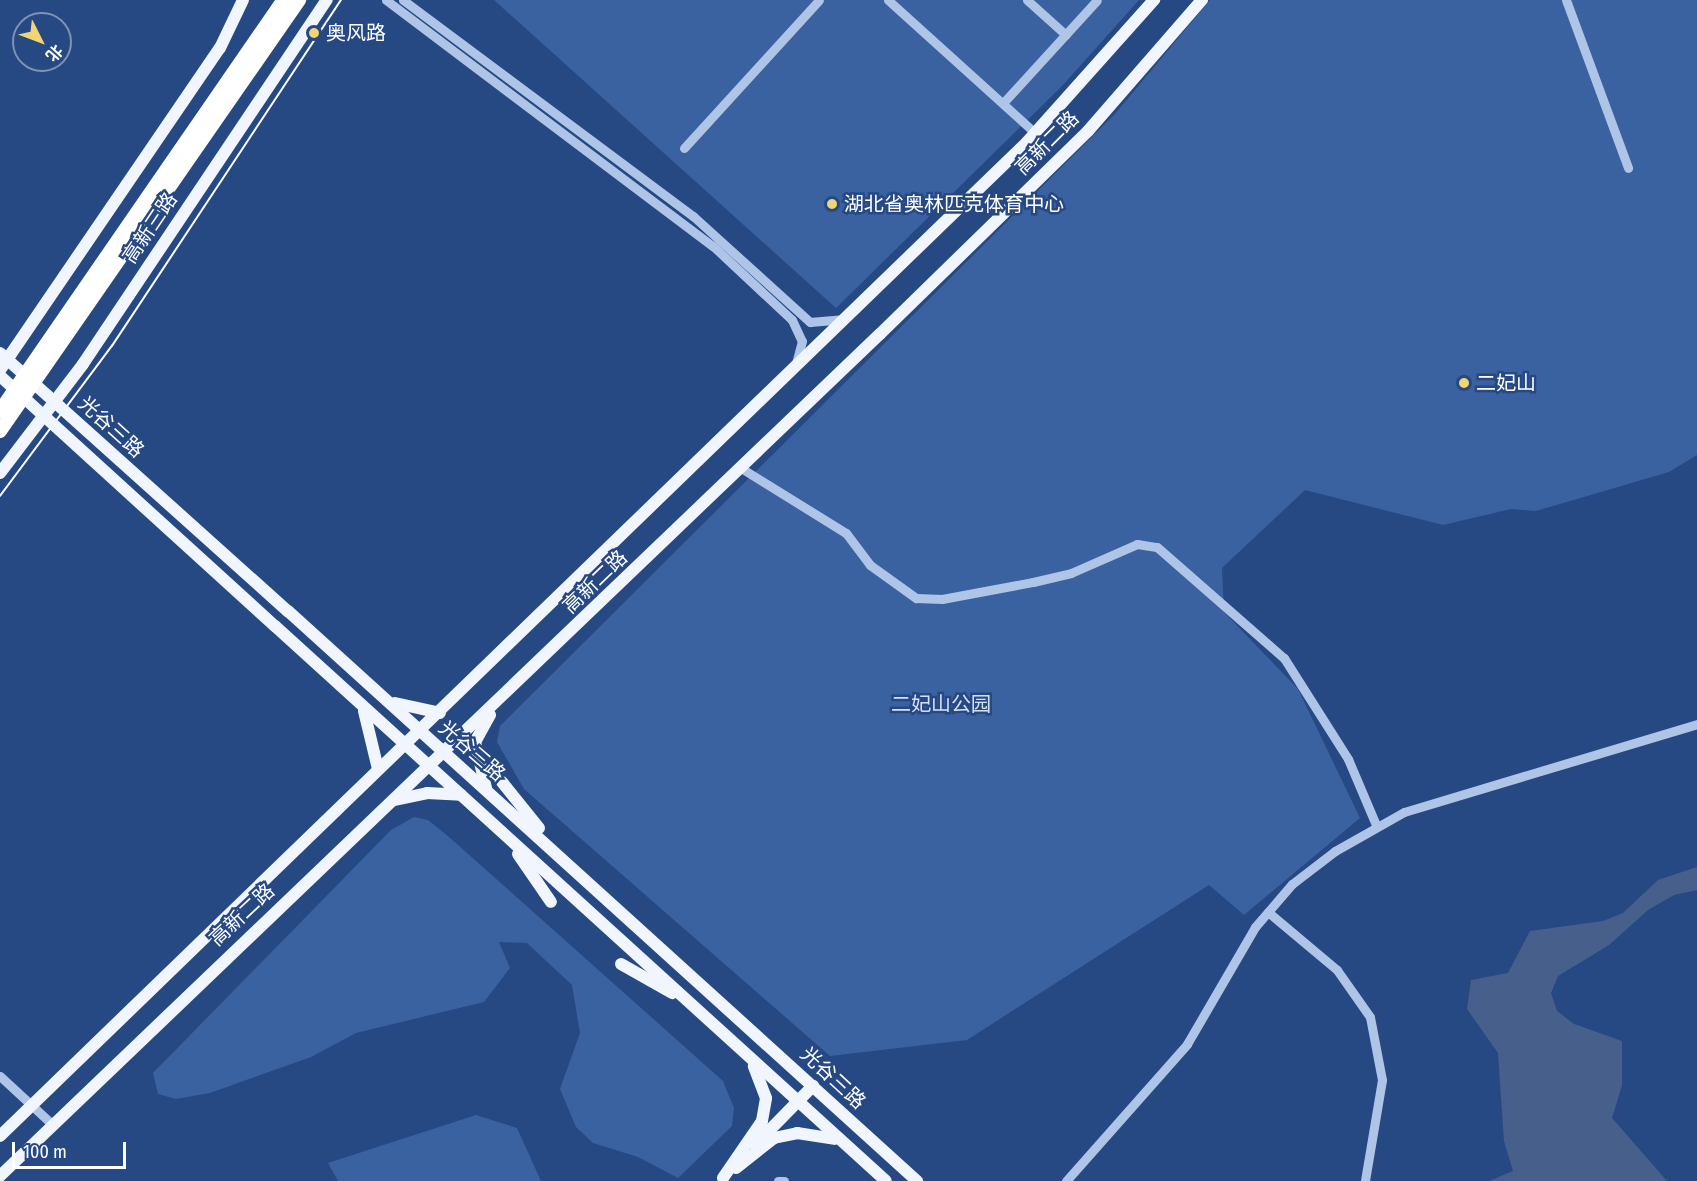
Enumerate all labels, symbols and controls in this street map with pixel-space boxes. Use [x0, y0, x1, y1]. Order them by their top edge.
north arrow [12, 12, 72, 72]
place label: 奥风路 [326, 21, 386, 45]
marker: 奥风路 [307, 26, 321, 40]
text: 北 [42, 41, 67, 65]
street label: 高新二路 [1010, 106, 1084, 180]
street label: 高新三路 [118, 188, 182, 268]
place label: 湖北省奥林匹克体育中心 [844, 192, 1064, 216]
marker: 湖北省奥林匹克体育中心 [825, 197, 839, 211]
place label: 二妃山 [1476, 371, 1536, 395]
marker: 二妃山 [1457, 376, 1471, 390]
street label: 光谷三路 [73, 391, 149, 463]
street label: 高新二路 [558, 546, 632, 618]
park label: 二妃山公园 [891, 692, 991, 716]
street label: 光谷三路 [434, 716, 510, 786]
street label: 高新二路 [205, 879, 279, 951]
street label: 光谷三路 [796, 1042, 870, 1114]
scale bar [15, 1130, 129, 1168]
text: 100 m [23, 1141, 67, 1163]

